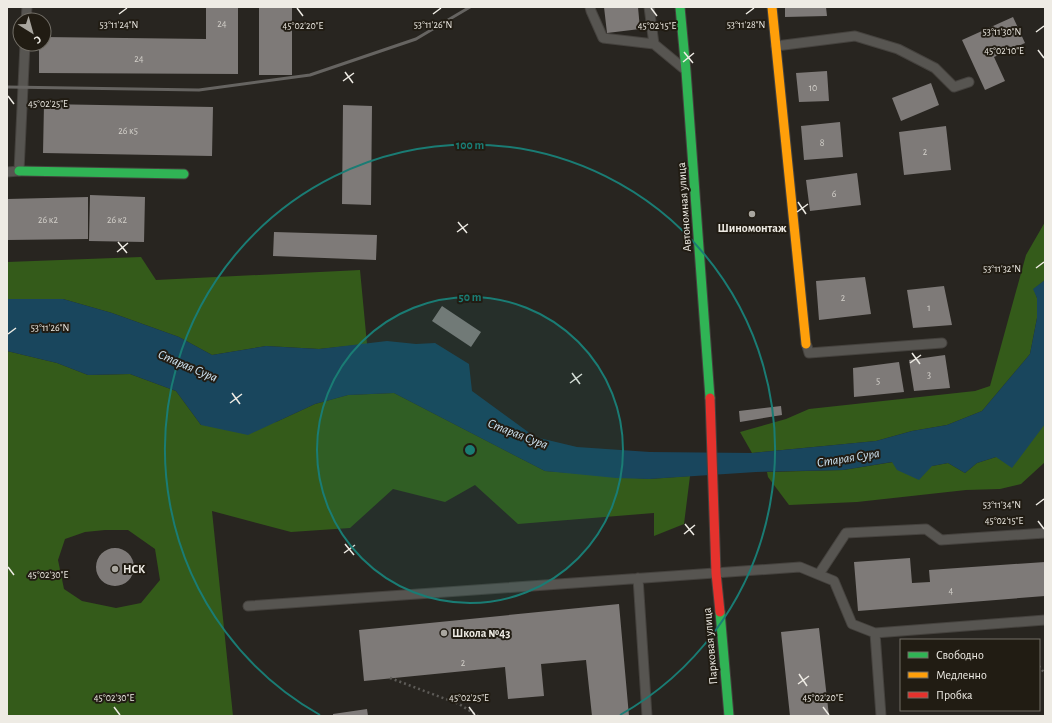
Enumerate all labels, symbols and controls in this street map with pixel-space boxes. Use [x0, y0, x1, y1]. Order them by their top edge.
north arrow [12, 12, 52, 52]
house number: 24 [217, 19, 227, 29]
text: 53°11'24"N [100, 20, 138, 30]
text: 53°11'26"N [414, 20, 452, 30]
text: 53°11'28"N [727, 20, 765, 30]
text: 45°02'20"E [283, 21, 324, 31]
text: 45°02'15"E [638, 21, 677, 31]
text: 53°11'30"N [983, 27, 1021, 37]
text: С [32, 33, 43, 46]
text: 45°02'10"E [984, 46, 1024, 56]
house number: 24 [134, 54, 144, 64]
house number: 10 [809, 83, 817, 93]
text: 45°02'25"E [28, 99, 68, 109]
house number: 26 к5 [118, 126, 138, 136]
house number: 8 [820, 138, 825, 148]
text: 100 m [456, 139, 484, 151]
house number: 2 [923, 147, 928, 157]
street label: Автономная улица [675, 161, 694, 252]
house number: 6 [832, 189, 837, 199]
marker: Шиномонтаж [747, 209, 757, 219]
house number: 26 к2 [38, 215, 58, 225]
house number: 26 к2 [107, 215, 127, 225]
place label: Шиномонтаж [717, 222, 787, 234]
text: 53°11'32"N [983, 264, 1021, 274]
text: 50 m [459, 291, 482, 303]
house number: 2 [841, 293, 846, 303]
house number: 1 [927, 303, 931, 313]
text: 53°11'26"N [31, 323, 69, 333]
water label: Старая Сура [156, 348, 219, 385]
house number: 3 [927, 370, 931, 380]
house number: 5 [876, 376, 880, 386]
water label: Старая Сура [486, 417, 550, 452]
centre of rings [463, 443, 477, 457]
water label: Старая Сура [816, 447, 881, 470]
text: 53°11'34"N [983, 500, 1021, 510]
text: 45°02'15"E [985, 516, 1024, 526]
place label: НСК [123, 563, 146, 575]
marker: НСК [110, 564, 120, 574]
text: 45°02'30"E [28, 570, 68, 580]
house number: 4 [949, 586, 954, 596]
street label: Парковая улица [701, 606, 720, 685]
place label: Школа №43 [452, 627, 510, 639]
marker: Школа №43 [439, 628, 449, 638]
legend [900, 639, 1040, 711]
text: Свободно [936, 649, 984, 661]
house number: 2 [461, 658, 466, 668]
text: Медленно [936, 669, 987, 681]
text: Пробка [936, 689, 973, 701]
text: 45°02'30"E [94, 693, 134, 703]
text: 45°02'25"E [449, 693, 489, 703]
text: 45°02'20"E [803, 693, 844, 703]

